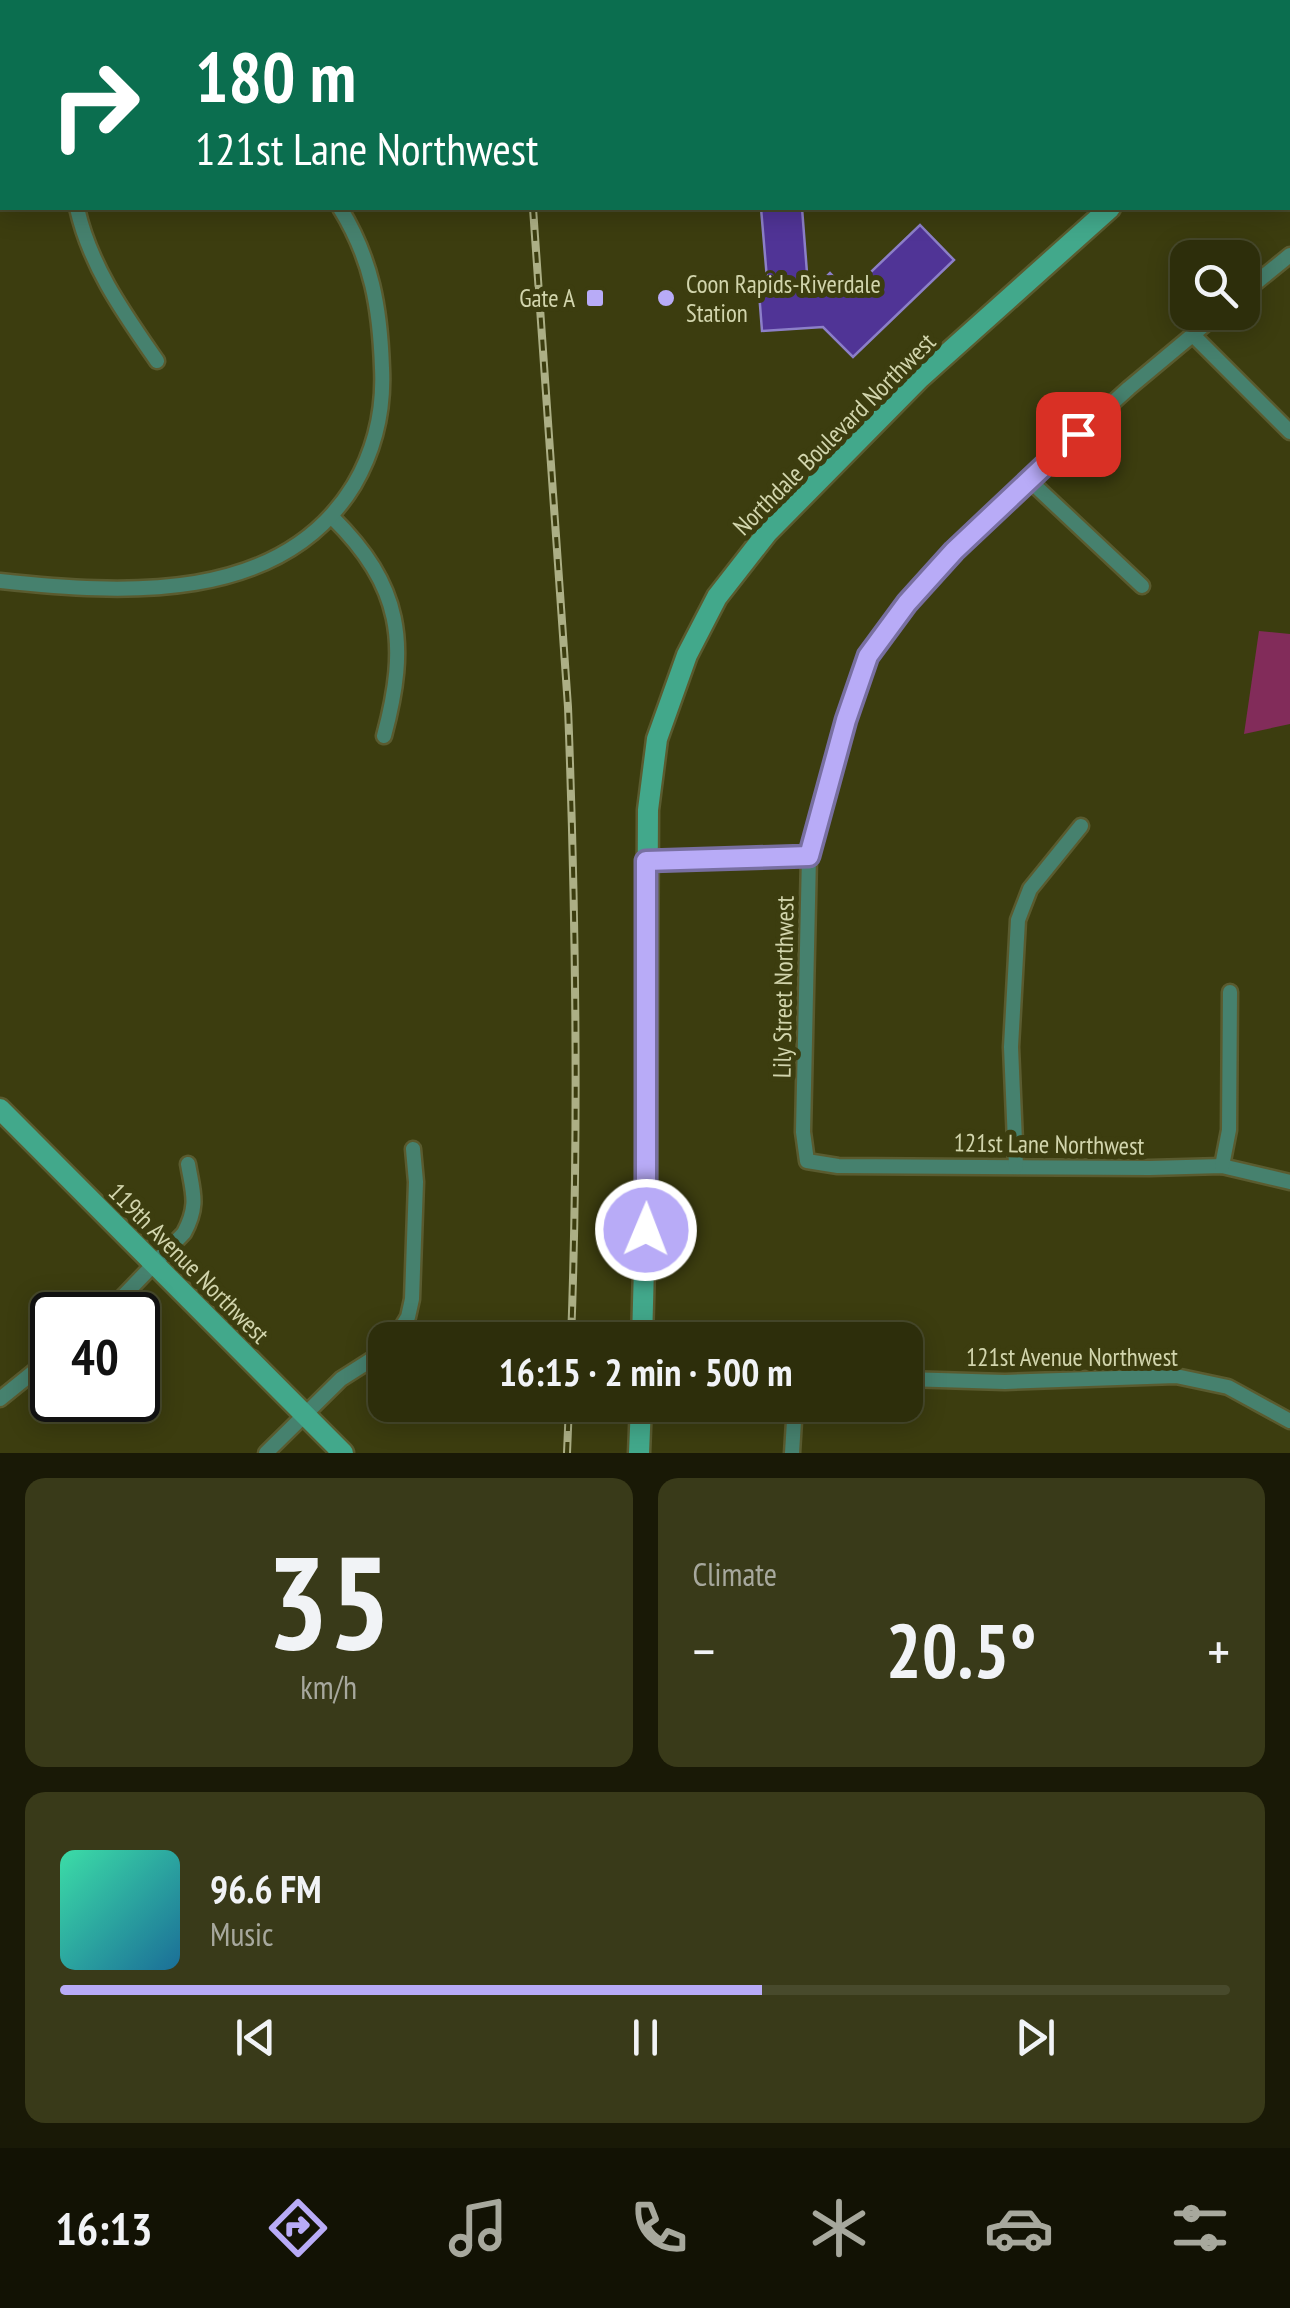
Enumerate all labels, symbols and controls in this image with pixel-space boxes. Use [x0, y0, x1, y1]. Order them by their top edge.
text: 180 m [195, 31, 356, 121]
icon: right [30, 40, 160, 170]
text: 121st Lane Northwest [195, 119, 538, 177]
map controls [1170, 240, 1260, 330]
button: search [1170, 240, 1260, 330]
place label: Coon Rapids-Riverdale Station [686, 268, 881, 329]
place label: Gate A [519, 282, 575, 314]
marker: Gate A [584, 287, 606, 309]
marker: Coon Rapids-Riverdale Station [655, 287, 677, 309]
street label: Northdale Boulevard Northwest [726, 326, 942, 542]
pin [1036, 392, 1121, 477]
icon: arrive [1051, 407, 1106, 462]
street label: Lily Street Northwest [765, 895, 801, 1078]
street label: 121st Lane Northwest [953, 1126, 1145, 1162]
street label: 119th Avenue Northwest [102, 1176, 276, 1350]
position arrow [594, 1178, 698, 1282]
speed limit sign: 40 [30, 1292, 160, 1422]
street label: 121st Avenue Northwest [966, 1341, 1178, 1373]
text: 16:15 · 2 min · 500 m [499, 1347, 792, 1396]
text: 35 [267, 1517, 391, 1685]
text: Climate [693, 1553, 777, 1595]
text: 20.5° [886, 1602, 1037, 1699]
text: − [693, 1615, 715, 1686]
text: + [1207, 1615, 1230, 1686]
text: km/h [300, 1666, 357, 1708]
text: 96.6 FM [210, 1864, 322, 1913]
text: Music [210, 1913, 273, 1955]
icon: previous [228, 2010, 283, 2065]
icon: pause [618, 2010, 673, 2065]
icon: next [1008, 2010, 1063, 2065]
icon: directions [263, 2193, 333, 2263]
icon: music [443, 2193, 513, 2263]
icon: phone [624, 2193, 694, 2263]
icon: climate [804, 2193, 874, 2263]
icon: car [984, 2193, 1054, 2263]
icon: filters [1165, 2193, 1235, 2263]
text: 16:13 [55, 2199, 153, 2257]

